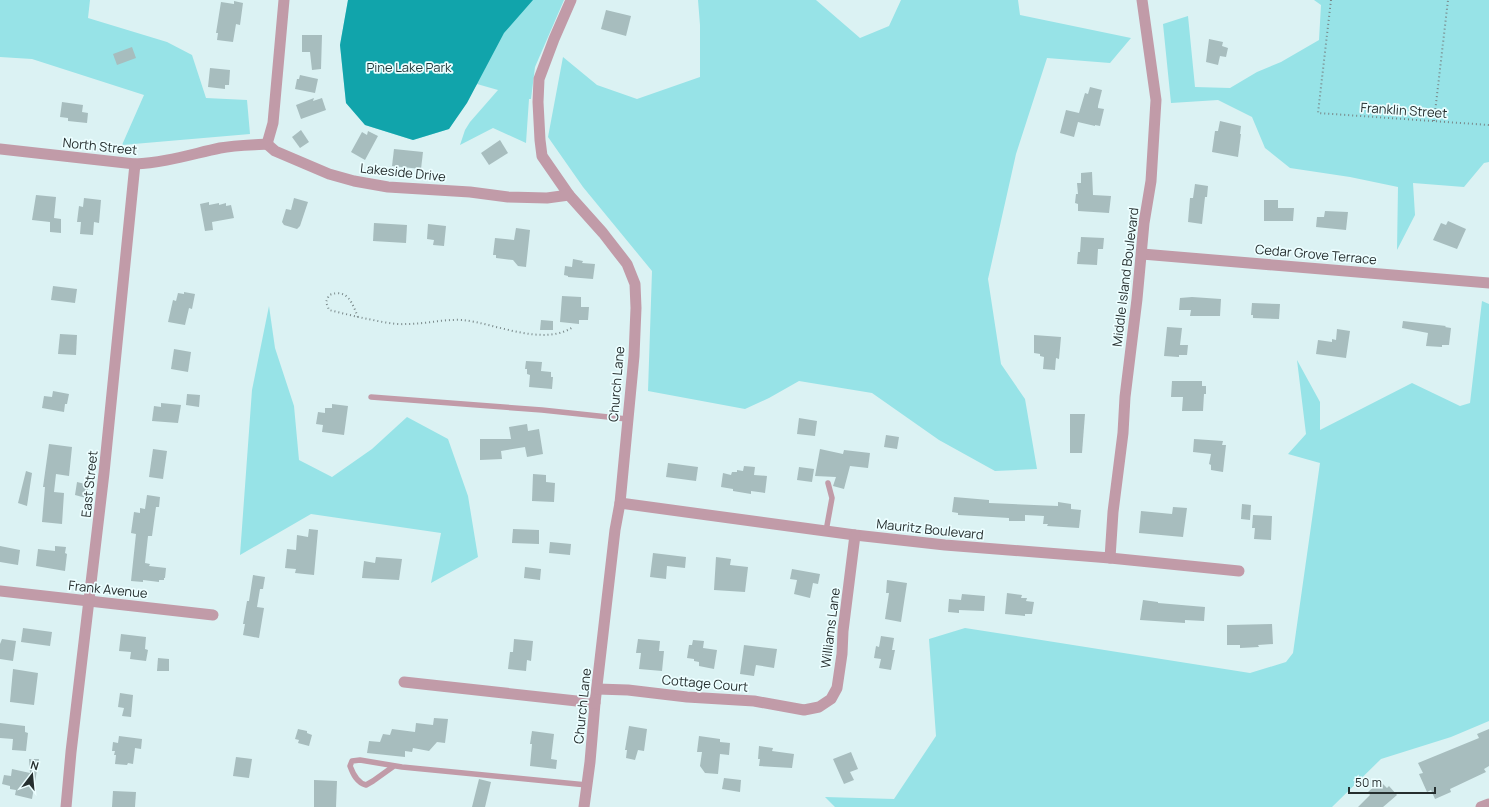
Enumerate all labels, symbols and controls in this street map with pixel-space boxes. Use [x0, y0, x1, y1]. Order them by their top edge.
park label: Pine Lake Park [366, 58, 452, 76]
street label: Franklin Street [1360, 98, 1448, 122]
street label: North Street [62, 133, 138, 159]
street label: Lakeside Drive [359, 159, 447, 185]
street label: Middle Island Boulevard [1108, 206, 1142, 348]
street label: Cedar Grove Terrace [1254, 240, 1378, 268]
street label: Church Lane [604, 345, 628, 423]
street label: East Street [77, 450, 101, 518]
street label: Mauritz Boulevard [875, 514, 985, 544]
street label: Frank Avenue [68, 576, 149, 602]
street label: Williams Lane [816, 586, 844, 669]
street label: Church Lane [569, 667, 595, 745]
street label: Cottage Court [661, 670, 749, 696]
north arrow [12, 755, 52, 795]
text: N [29, 757, 41, 773]
scale bar [1349, 769, 1435, 795]
text: 50 m [1355, 774, 1382, 791]

